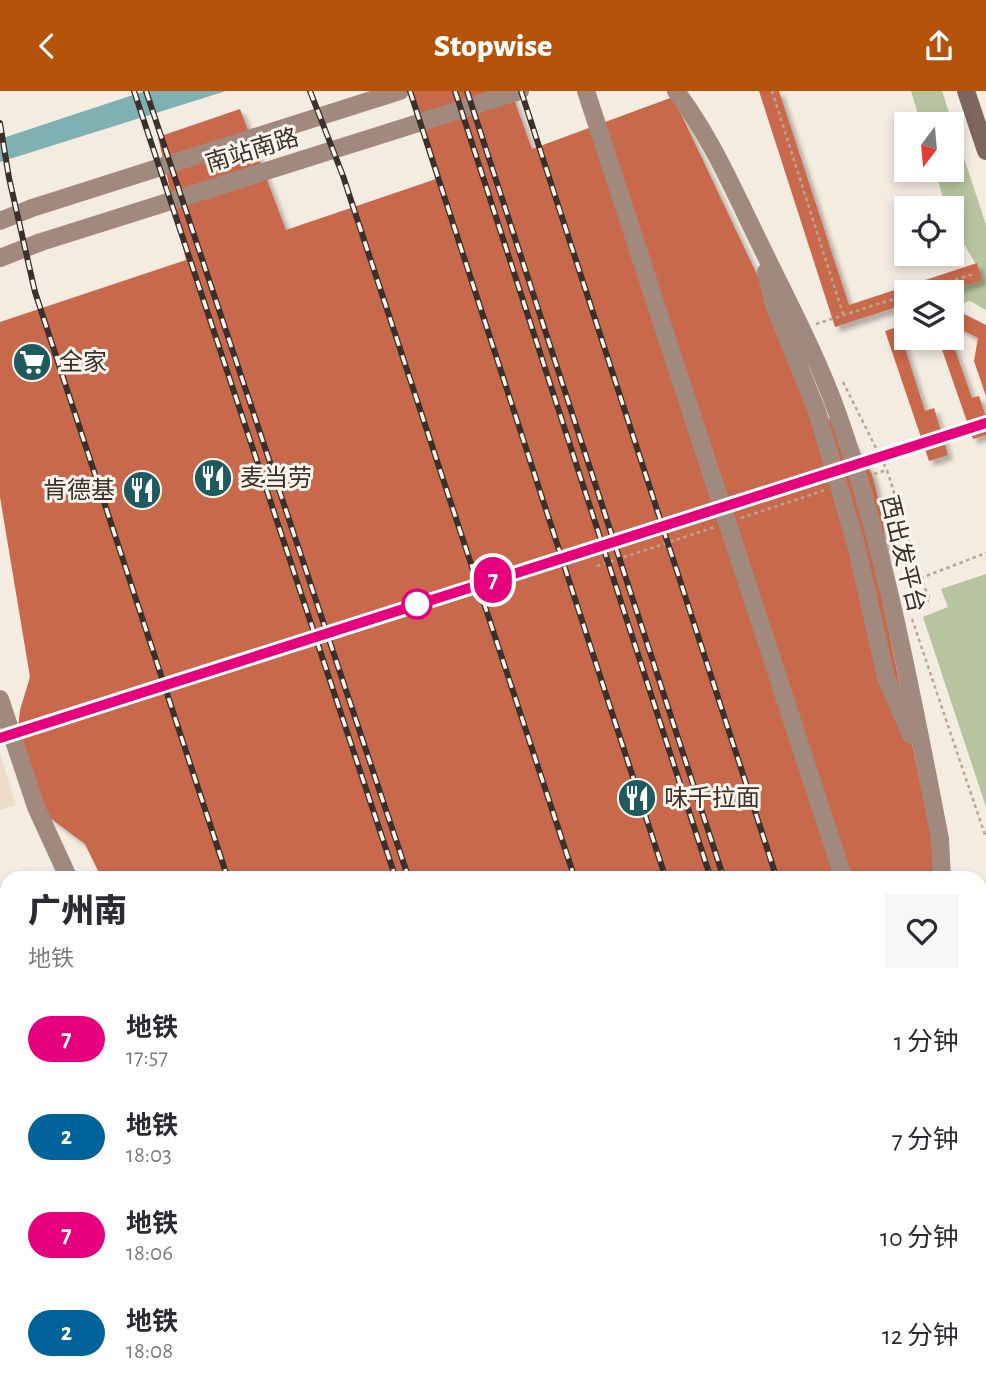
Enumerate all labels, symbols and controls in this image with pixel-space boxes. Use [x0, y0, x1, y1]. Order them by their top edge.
icon: back [28, 27, 66, 65]
icon: share [920, 27, 958, 65]
text: Stopwise [434, 30, 552, 62]
north arrow [894, 112, 964, 182]
map controls [894, 112, 964, 350]
street label: 南站南路 [202, 124, 302, 176]
button: locate [894, 196, 964, 266]
button: layers [894, 280, 964, 350]
supermarket icon: 全家 [11, 341, 53, 383]
place label: 全家 [59, 349, 107, 375]
restaurant icon: 麦当劳 [192, 457, 234, 499]
place label: 麦当劳 [240, 465, 312, 491]
restaurant icon: 肯德基 [121, 469, 163, 511]
place label: 肯德基 [43, 477, 115, 503]
street label: 西出发平台 [876, 493, 930, 615]
line badge: 7 [470, 557, 516, 603]
text: 7 [488, 568, 498, 592]
unlabelled marker [402, 589, 432, 619]
restaurant icon: 味千拉面 [616, 777, 658, 819]
place label: 味千拉面 [664, 785, 760, 811]
button: heart [885, 894, 959, 968]
text: 广州南 [28, 896, 127, 929]
text: 地铁 [28, 948, 74, 971]
text: 地铁 [126, 1015, 178, 1041]
text: 7 [61, 1027, 72, 1051]
text: 1 分钟 [894, 1029, 959, 1055]
text: 17:57 [126, 1046, 168, 1069]
text: 地铁 [126, 1113, 178, 1139]
text: 2 [61, 1125, 72, 1149]
text: 7 分钟 [892, 1127, 959, 1153]
text: 18:03 [126, 1144, 172, 1167]
text: 地铁 [126, 1211, 178, 1237]
text: 7 [61, 1223, 72, 1247]
text: 10 分钟 [880, 1225, 959, 1251]
text: 18:06 [126, 1242, 173, 1265]
text: 地铁 [126, 1309, 178, 1335]
text: 2 [61, 1321, 72, 1345]
text: 12 分钟 [882, 1323, 959, 1349]
text: 18:08 [126, 1340, 173, 1363]

